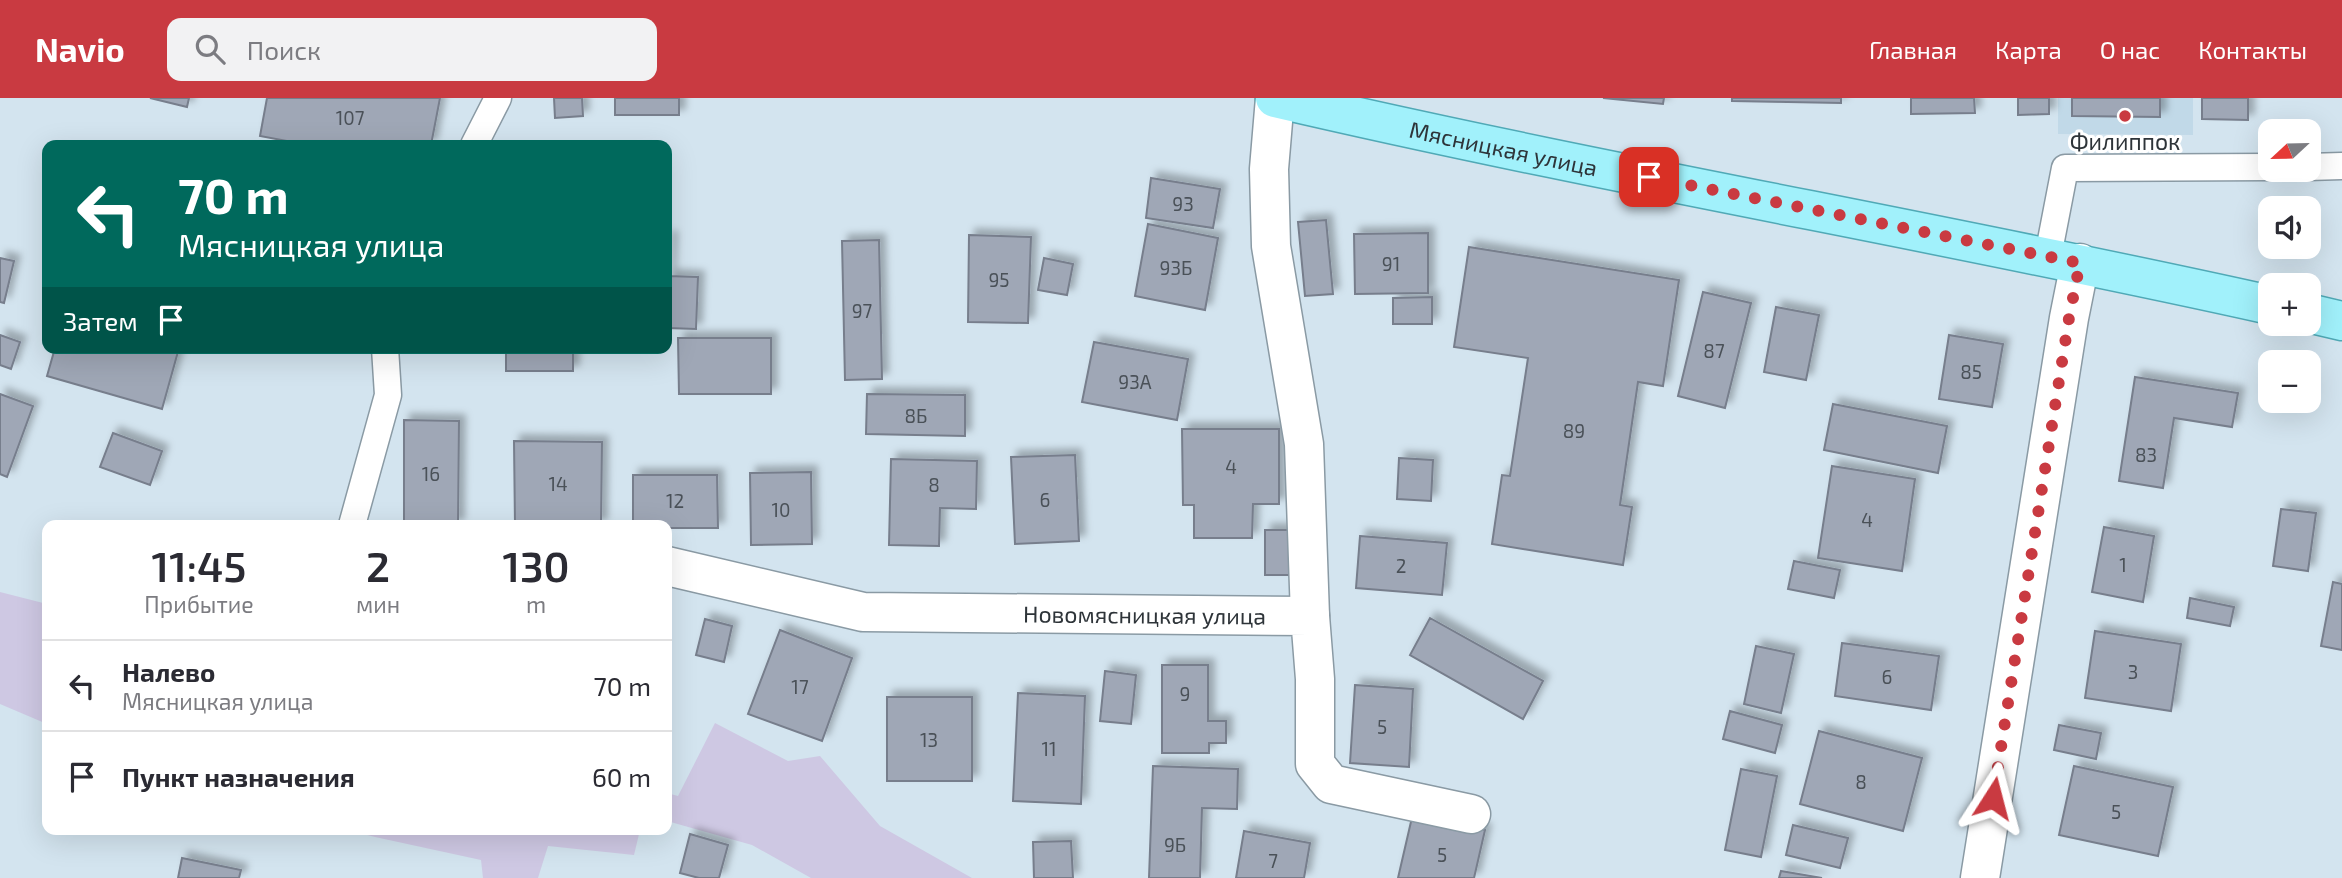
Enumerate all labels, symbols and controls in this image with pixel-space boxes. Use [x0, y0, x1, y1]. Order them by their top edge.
search box [167, 18, 657, 81]
text: Navio [35, 29, 125, 69]
icon: search [191, 30, 229, 68]
text: Поиск [247, 34, 321, 65]
text: Главная [1869, 35, 1957, 64]
text: Карта [1995, 35, 2062, 64]
text: О нас [2100, 35, 2160, 64]
text: Контакты [2198, 35, 2307, 64]
house number: 107 [336, 106, 365, 129]
marker: Филиппок [2117, 108, 2133, 124]
street label: Мясницкая улица [1407, 115, 1600, 181]
north arrow [2258, 119, 2320, 182]
map controls [2258, 119, 2321, 413]
place label: Филиппок [2070, 127, 2180, 155]
pin [1619, 147, 1679, 207]
icon: arrive [1630, 158, 1668, 196]
text: 70 m [178, 165, 289, 224]
icon: left [63, 168, 154, 259]
house number: 93 [1172, 192, 1194, 215]
button: sound [2258, 196, 2321, 259]
text: Мясницкая улица [178, 225, 444, 263]
house number: 91 [1382, 252, 1400, 275]
house number: 93Б [1160, 256, 1192, 279]
house number: 95 [988, 268, 1010, 291]
button: + [2258, 273, 2321, 336]
house number: 97 [852, 299, 873, 322]
icon: arrive [152, 301, 190, 339]
text: Затем [63, 305, 138, 336]
house number: 87 [1703, 339, 1725, 362]
button: − [2258, 350, 2321, 413]
house number: 85 [1960, 360, 1982, 383]
house number: 93А [1118, 370, 1152, 393]
house number: 8Б [905, 404, 927, 427]
house number: 89 [1563, 419, 1585, 442]
house number: 83 [2135, 443, 2157, 466]
house number: 4 [1225, 455, 1237, 478]
house number: 16 [422, 462, 440, 485]
house number: 14 [548, 472, 568, 495]
house number: 8 [928, 473, 940, 496]
house number: 6 [1040, 488, 1050, 511]
house number: 12 [666, 489, 684, 512]
house number: 10 [771, 498, 791, 521]
house number: 4 [1861, 508, 1873, 531]
text: 11:45 [152, 540, 246, 590]
text: 2 [366, 540, 390, 590]
text: 130 [502, 540, 570, 590]
house number: 1 [2119, 553, 2127, 576]
house number: 2 [1396, 554, 1406, 577]
text: Прибытие [144, 590, 254, 618]
text: мин [356, 590, 400, 618]
text: m [526, 590, 546, 618]
street label: Новомясницкая улица [1023, 599, 1266, 630]
text: Налево [122, 656, 215, 687]
house number: 3 [2128, 660, 2138, 683]
house number: 6 [1882, 665, 1892, 688]
icon: left [63, 667, 101, 705]
text: 70 m [593, 670, 651, 701]
house number: 17 [791, 675, 809, 698]
house number: 9 [1180, 682, 1190, 705]
text: Мясницкая улица [122, 687, 313, 715]
house number: 5 [1377, 715, 1387, 738]
house number: 13 [920, 728, 938, 751]
house number: 11 [1041, 737, 1057, 760]
icon: arrive [63, 758, 101, 796]
text: Пункт назначения [122, 761, 355, 792]
text: 60 m [592, 761, 651, 792]
position arrow [1956, 761, 2030, 835]
house number: 8 [1855, 770, 1867, 793]
house number: 5 [2111, 800, 2121, 823]
house number: 9Б [1164, 833, 1186, 856]
house number: 5 [1437, 843, 1447, 866]
house number: 7 [1268, 849, 1278, 872]

